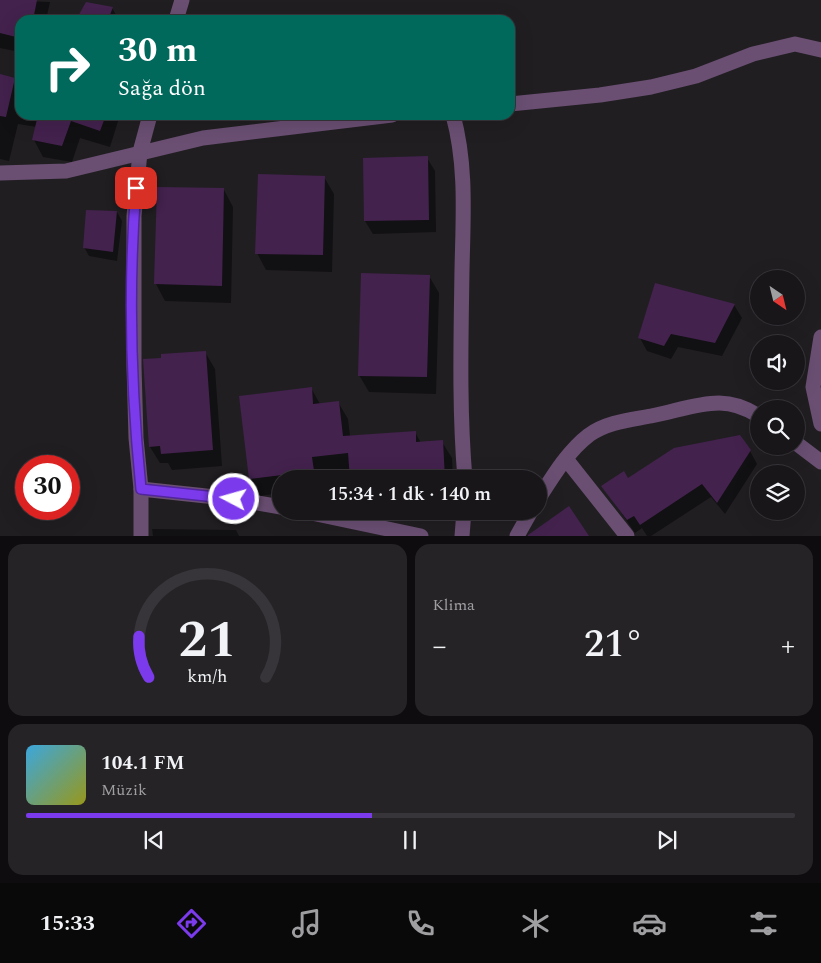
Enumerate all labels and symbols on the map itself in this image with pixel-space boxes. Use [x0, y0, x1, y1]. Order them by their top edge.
pin [115, 167, 157, 209]
north arrow [750, 270, 805, 325]
speed limit sign: 30 [15, 455, 80, 520]
position arrow [207, 472, 259, 524]

